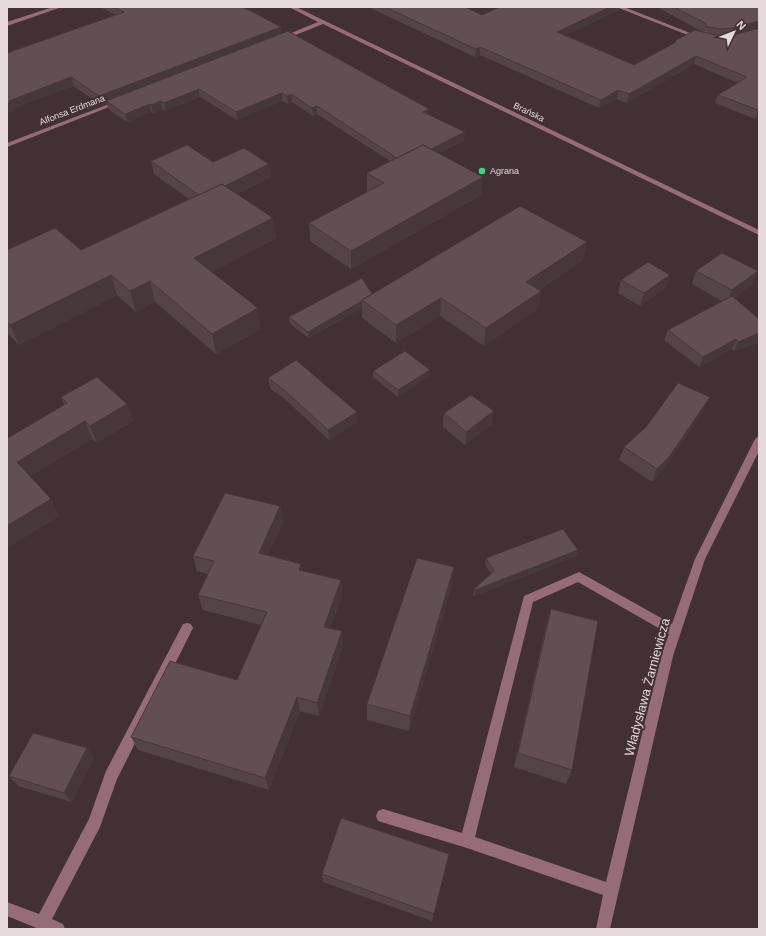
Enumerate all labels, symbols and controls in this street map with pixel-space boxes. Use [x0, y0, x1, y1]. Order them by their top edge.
north arrow [714, 12, 754, 52]
text: N [734, 18, 748, 32]
street label: Alfonsa Erdmana [38, 93, 106, 127]
street label: Brańska [512, 100, 546, 124]
marker: Agrana [477, 166, 487, 176]
place label: Agrana [490, 166, 519, 176]
street label: Władysława Żarniewicza [621, 616, 673, 758]

